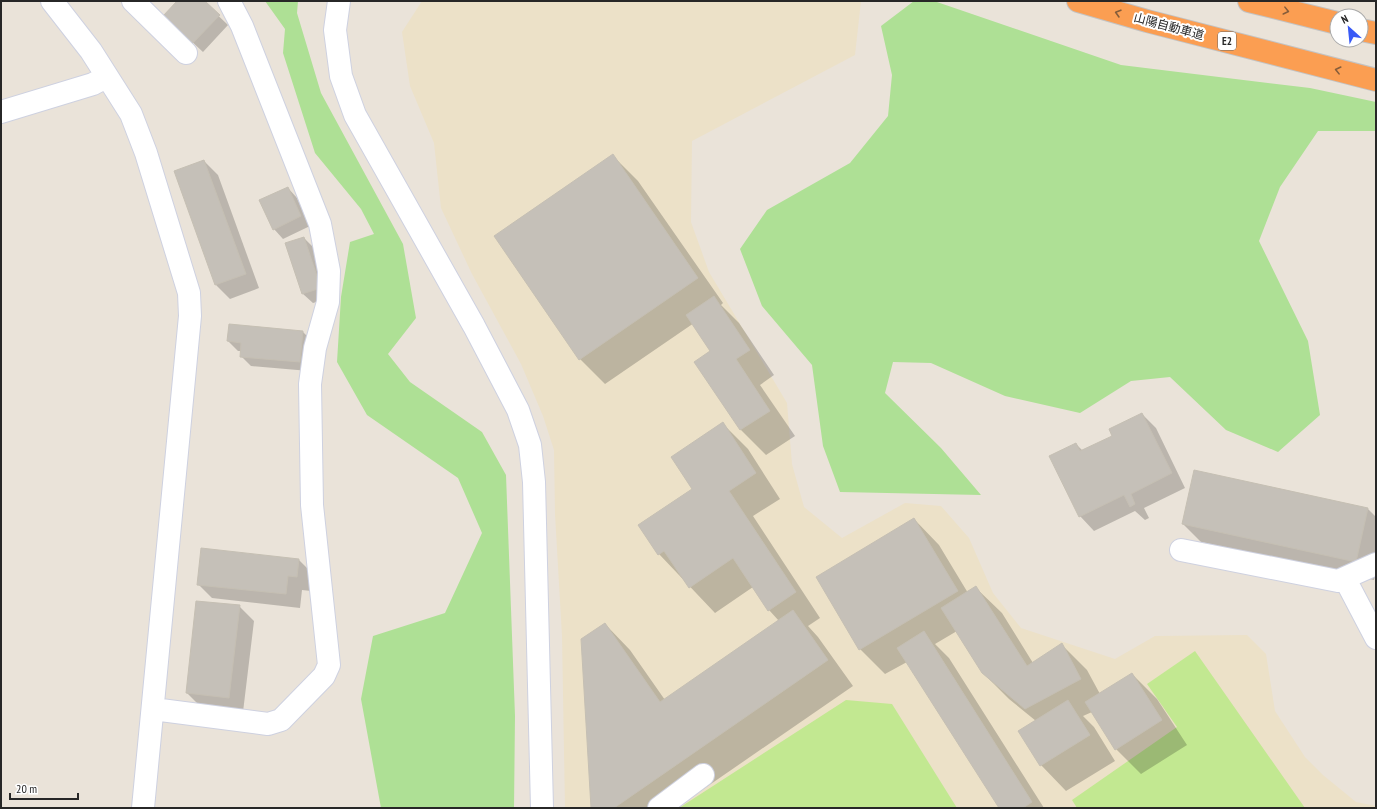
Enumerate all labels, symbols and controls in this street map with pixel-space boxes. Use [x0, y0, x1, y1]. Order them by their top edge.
one-way arrow [1283, 6, 1290, 14]
north arrow [1329, 8, 1369, 48]
one-way arrow [1114, 9, 1121, 17]
street label: 山陽自動車道 [1132, 9, 1206, 43]
text: N [1339, 11, 1350, 27]
road number: E2 [1218, 32, 1236, 50]
one-way arrow [1335, 66, 1342, 75]
scale bar [10, 775, 78, 801]
text: 20 m [16, 781, 37, 796]

